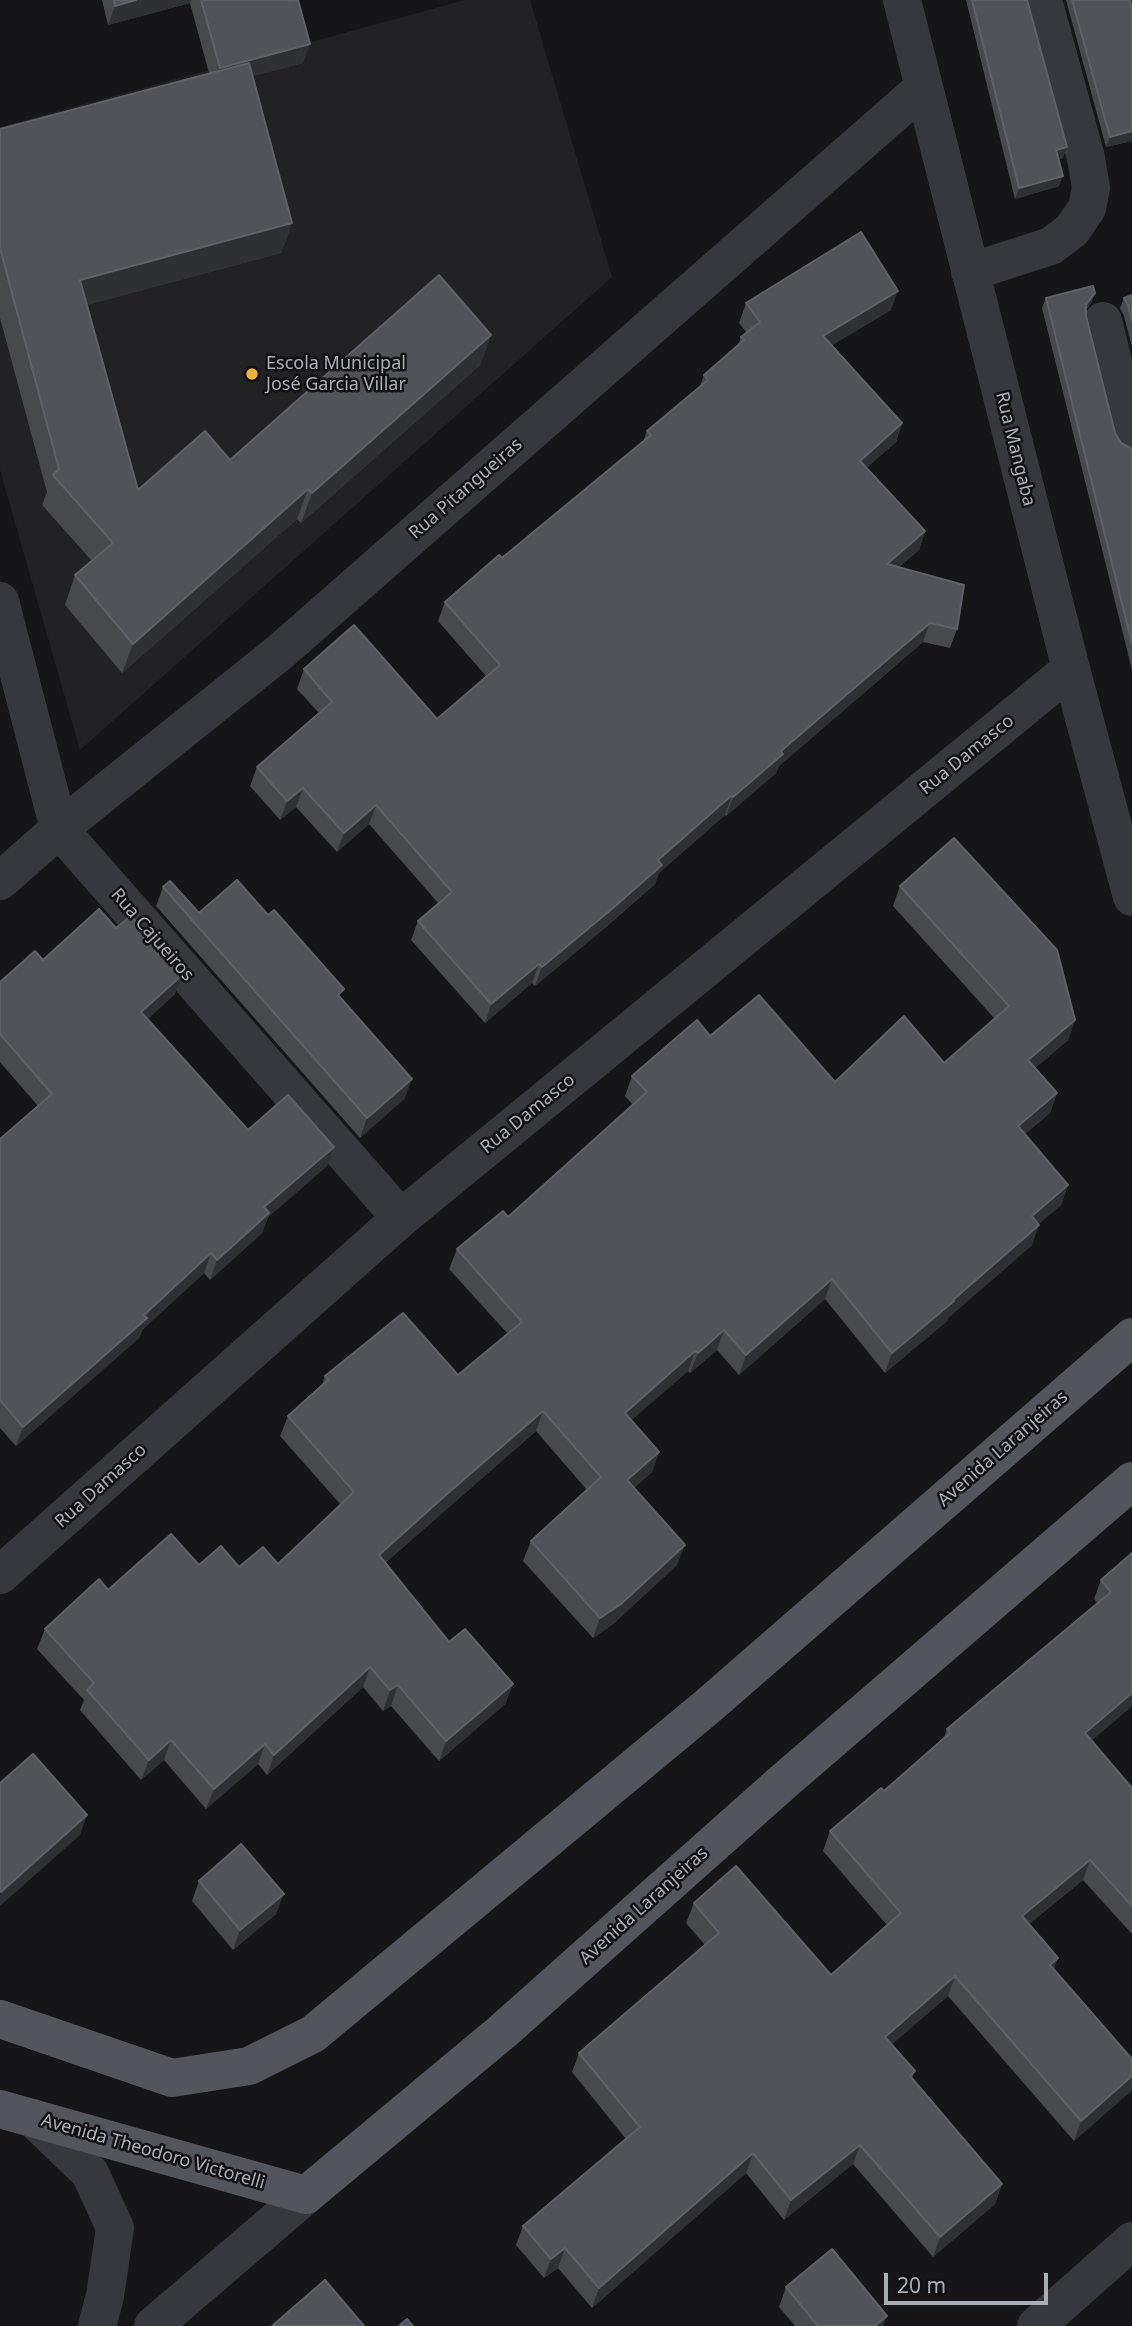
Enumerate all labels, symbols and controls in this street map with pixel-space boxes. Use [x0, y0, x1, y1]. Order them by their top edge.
place label: Escola Municipal José Garcia Villar [266, 353, 406, 396]
marker: Escola Municipal José Garcia Villar [244, 366, 260, 382]
street label: Rua Mangaba [990, 390, 1040, 508]
street label: Rua Pitangueiras [405, 434, 527, 544]
street label: Rua Damasco [915, 710, 1019, 800]
street label: Rua Cajueiros [106, 884, 198, 986]
street label: Rua Damasco [476, 1069, 580, 1159]
street label: Avenida Laranjeiras [933, 1387, 1073, 1511]
street label: Rua Damasco [51, 1439, 151, 1533]
street label: Avenida Laranjeiras [575, 1843, 713, 1969]
street label: Avenida Theodoro Victorelli [39, 2110, 267, 2194]
scale bar [887, 2260, 1052, 2304]
text: 20 m [897, 2271, 946, 2299]

